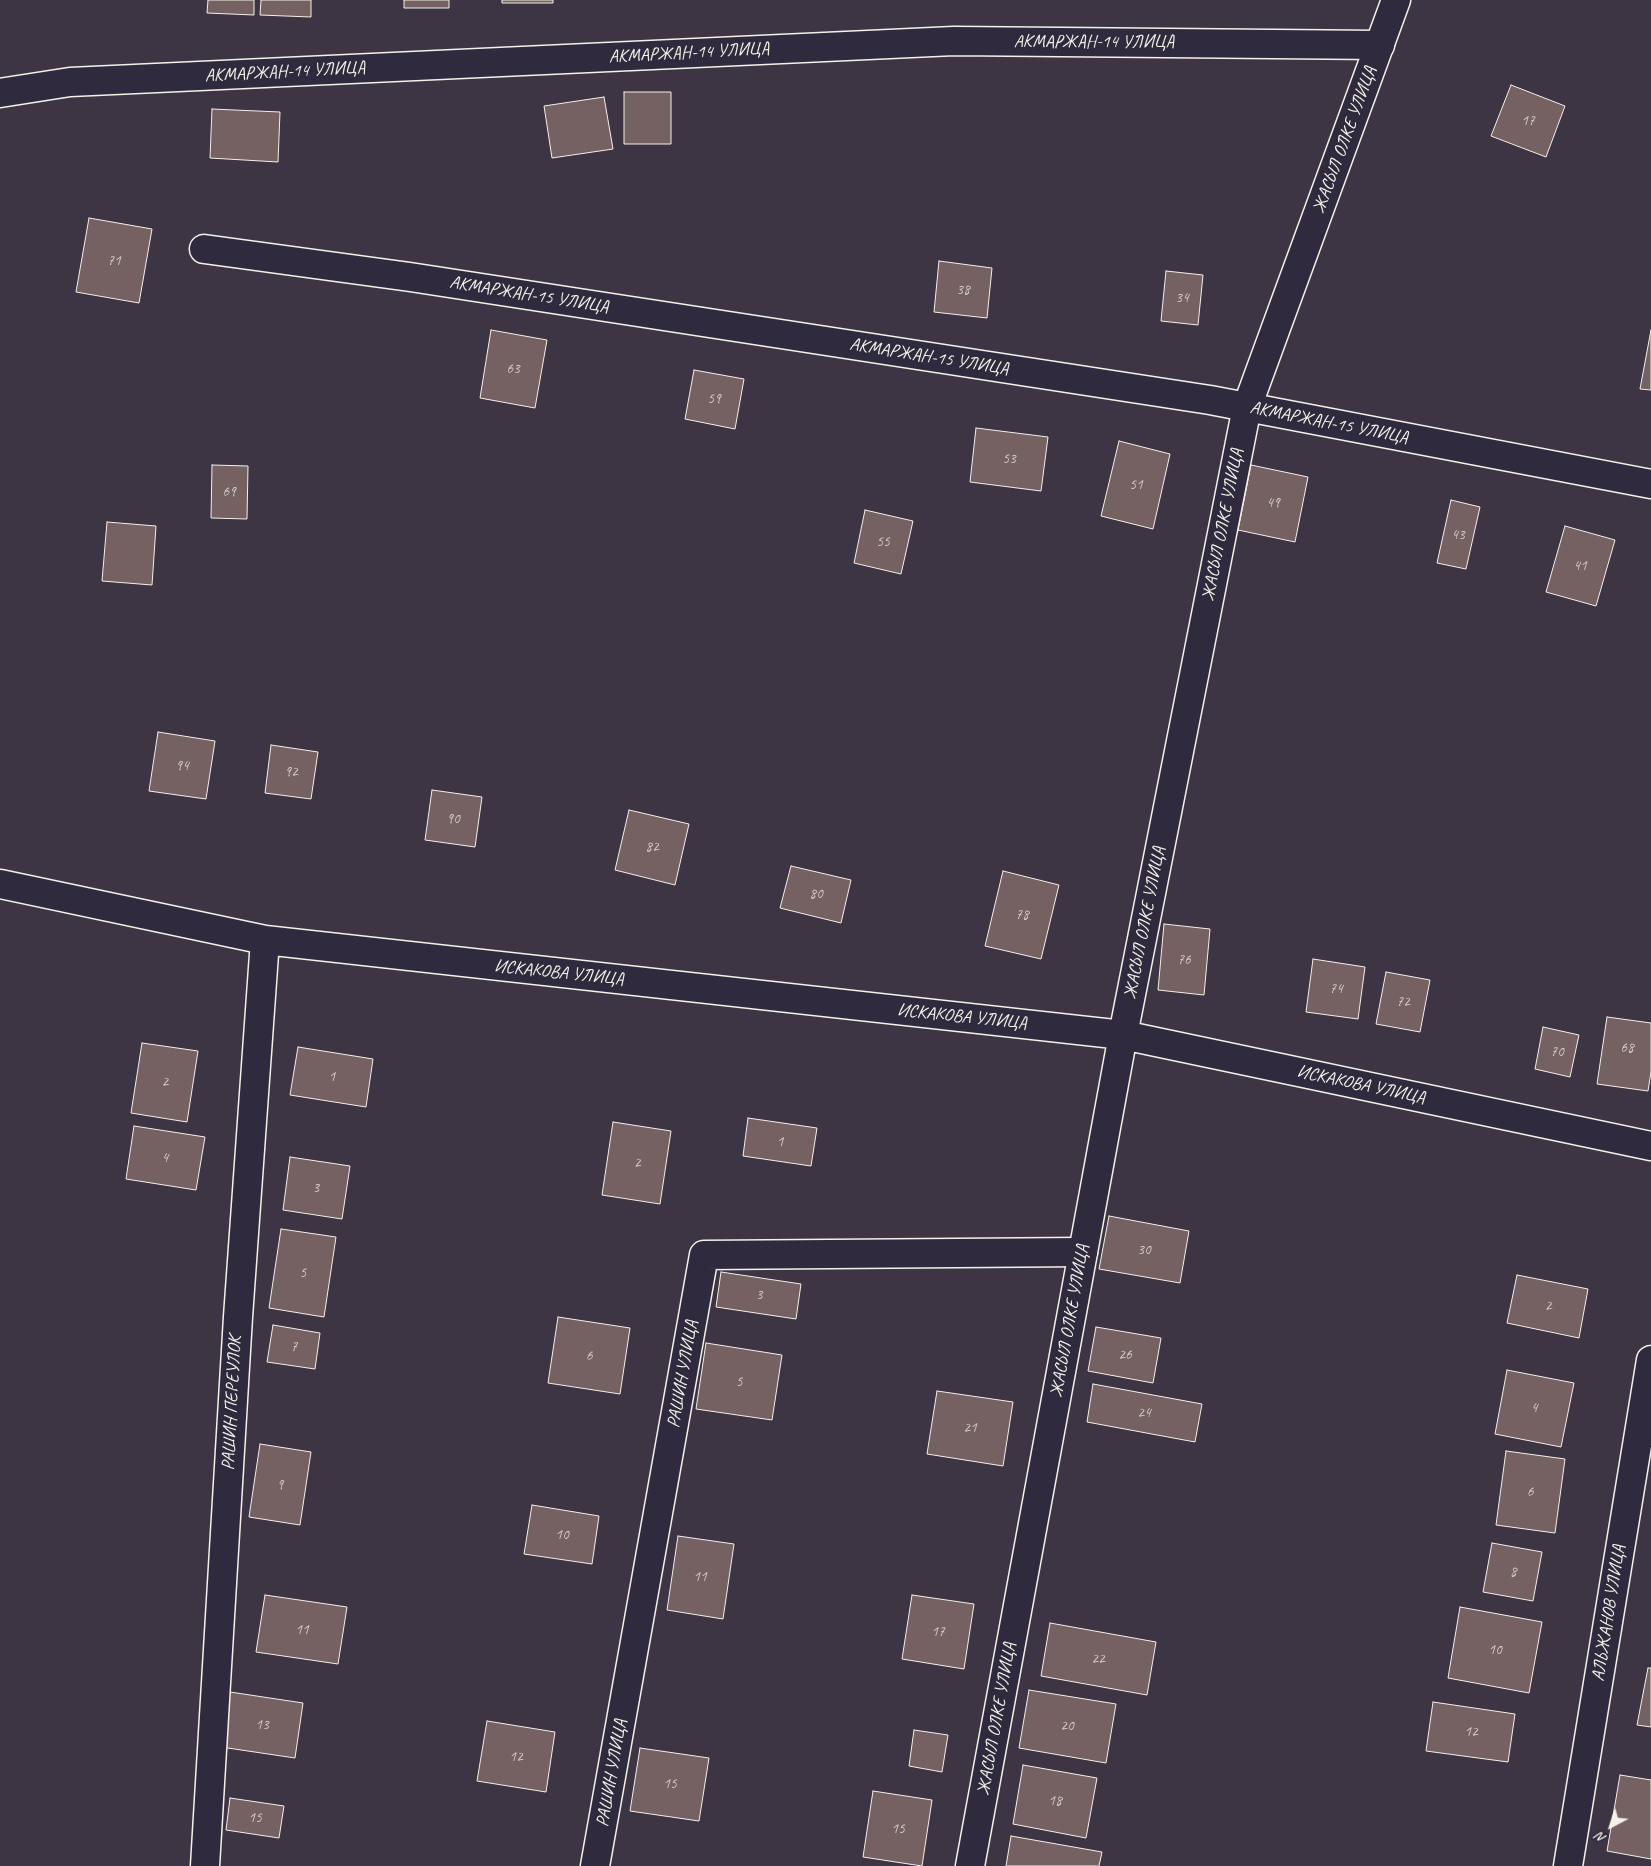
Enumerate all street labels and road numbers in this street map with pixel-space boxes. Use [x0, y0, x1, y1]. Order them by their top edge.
street label: АКМАРЖАН-14 УЛИЦА [1014, 31, 1174, 53]
street label: АКМАРЖАН-14 УЛИЦА [608, 38, 770, 68]
street label: АКМАРЖАН-14 УЛИЦА [204, 57, 366, 87]
street label: ЖАСЫЛ ОЛКЕ УЛИЦА [1308, 64, 1382, 216]
street label: АКМАРЖАН-15 УЛИЦА [448, 272, 610, 318]
street label: АКМАРЖАН-15 УЛИЦА [848, 334, 1010, 380]
street label: АКМАРЖАН-15 УЛИЦА [1248, 397, 1410, 449]
street label: ЖАСЫЛ ОЛКЕ УЛИЦА [1198, 447, 1248, 603]
street label: ЖАСЫЛ ОЛКЕ УЛИЦА [1120, 845, 1170, 1001]
street label: ИСКАКОВА УЛИЦА [493, 955, 625, 991]
street label: ИСКАКОВА УЛИЦА [896, 999, 1028, 1035]
street label: ИСКАКОВА УЛИЦА [1295, 1061, 1427, 1109]
street label: ЖАСЫЛ ОЛКЕ УЛИЦА [1046, 1243, 1094, 1399]
street label: РАШИН УЛИЦА [663, 1319, 703, 1429]
street label: РАШИН ПЕРЕУЛОК [218, 1335, 246, 1471]
street label: АЛЬЖАНОВ УЛИЦА [1588, 1543, 1630, 1683]
street label: ЖАСЫЛ ОЛКЕ УЛИЦА [973, 1641, 1021, 1797]
street label: РАШИН УЛИЦА [592, 1718, 632, 1828]

